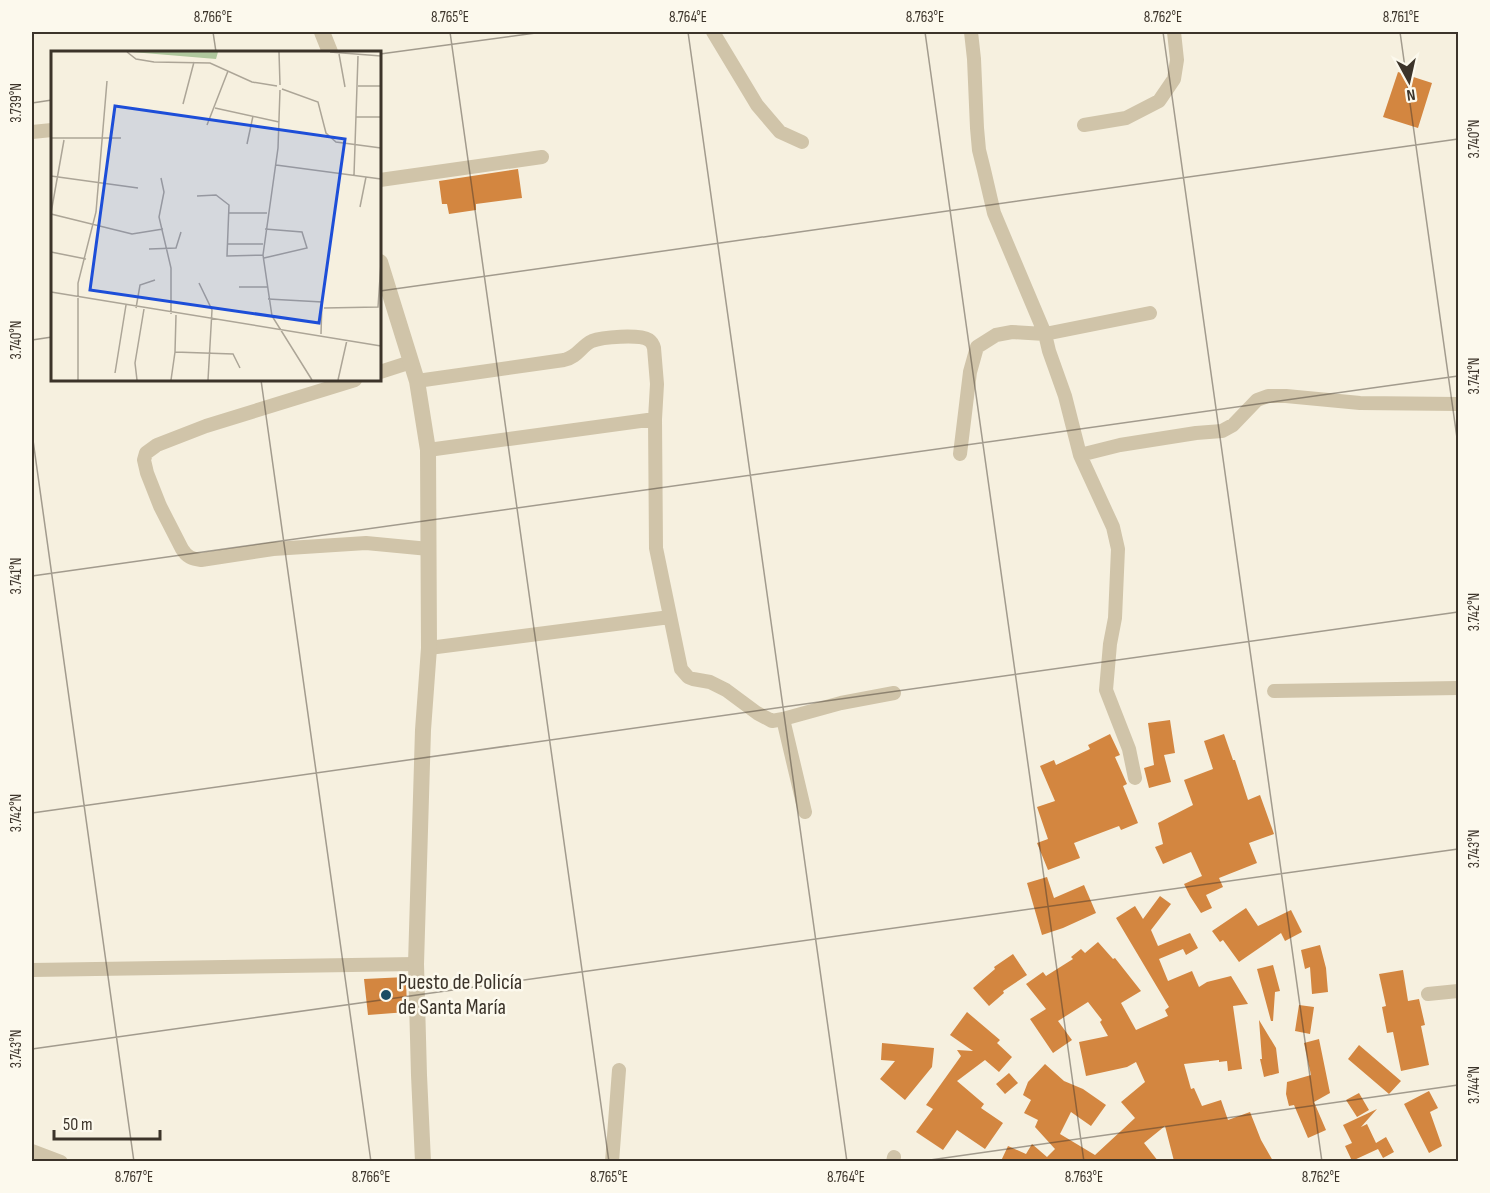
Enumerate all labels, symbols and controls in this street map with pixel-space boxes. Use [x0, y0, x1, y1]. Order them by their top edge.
text: 8.766°E [194, 8, 232, 27]
text: 8.765°E [431, 8, 469, 27]
text: 8.764°E [669, 8, 707, 27]
text: 8.763°E [906, 8, 944, 27]
text: 8.762°E [1144, 8, 1182, 27]
text: 8.761°E [1383, 8, 1419, 27]
inset map [51, 51, 381, 381]
north arrow [1379, 51, 1439, 111]
text: 3.739°N [7, 83, 26, 123]
text: N [1405, 84, 1416, 104]
text: 3.740°N [1465, 120, 1484, 158]
text: 3.740°N [7, 321, 26, 359]
text: 3.741°N [1465, 358, 1484, 394]
text: 3.741°N [7, 558, 26, 594]
text: 3.742°N [1465, 593, 1484, 631]
text: 3.742°N [7, 794, 26, 832]
text: 3.743°N [1465, 830, 1484, 868]
place label: Puesto de Policía de Santa María [398, 969, 522, 1021]
marker: Puesto de Policía de Santa María [379, 988, 393, 1002]
text: 3.743°N [7, 1030, 26, 1068]
text: 3.744°N [1465, 1066, 1484, 1104]
scale bar [54, 1103, 160, 1141]
text: 50 m [63, 1114, 93, 1135]
text: 8.767°E [115, 1168, 153, 1187]
text: 8.766°E [352, 1168, 390, 1187]
text: 8.765°E [590, 1168, 628, 1187]
text: 8.764°E [827, 1168, 865, 1187]
text: 8.763°E [1065, 1168, 1103, 1187]
text: 8.762°E [1302, 1168, 1340, 1187]

